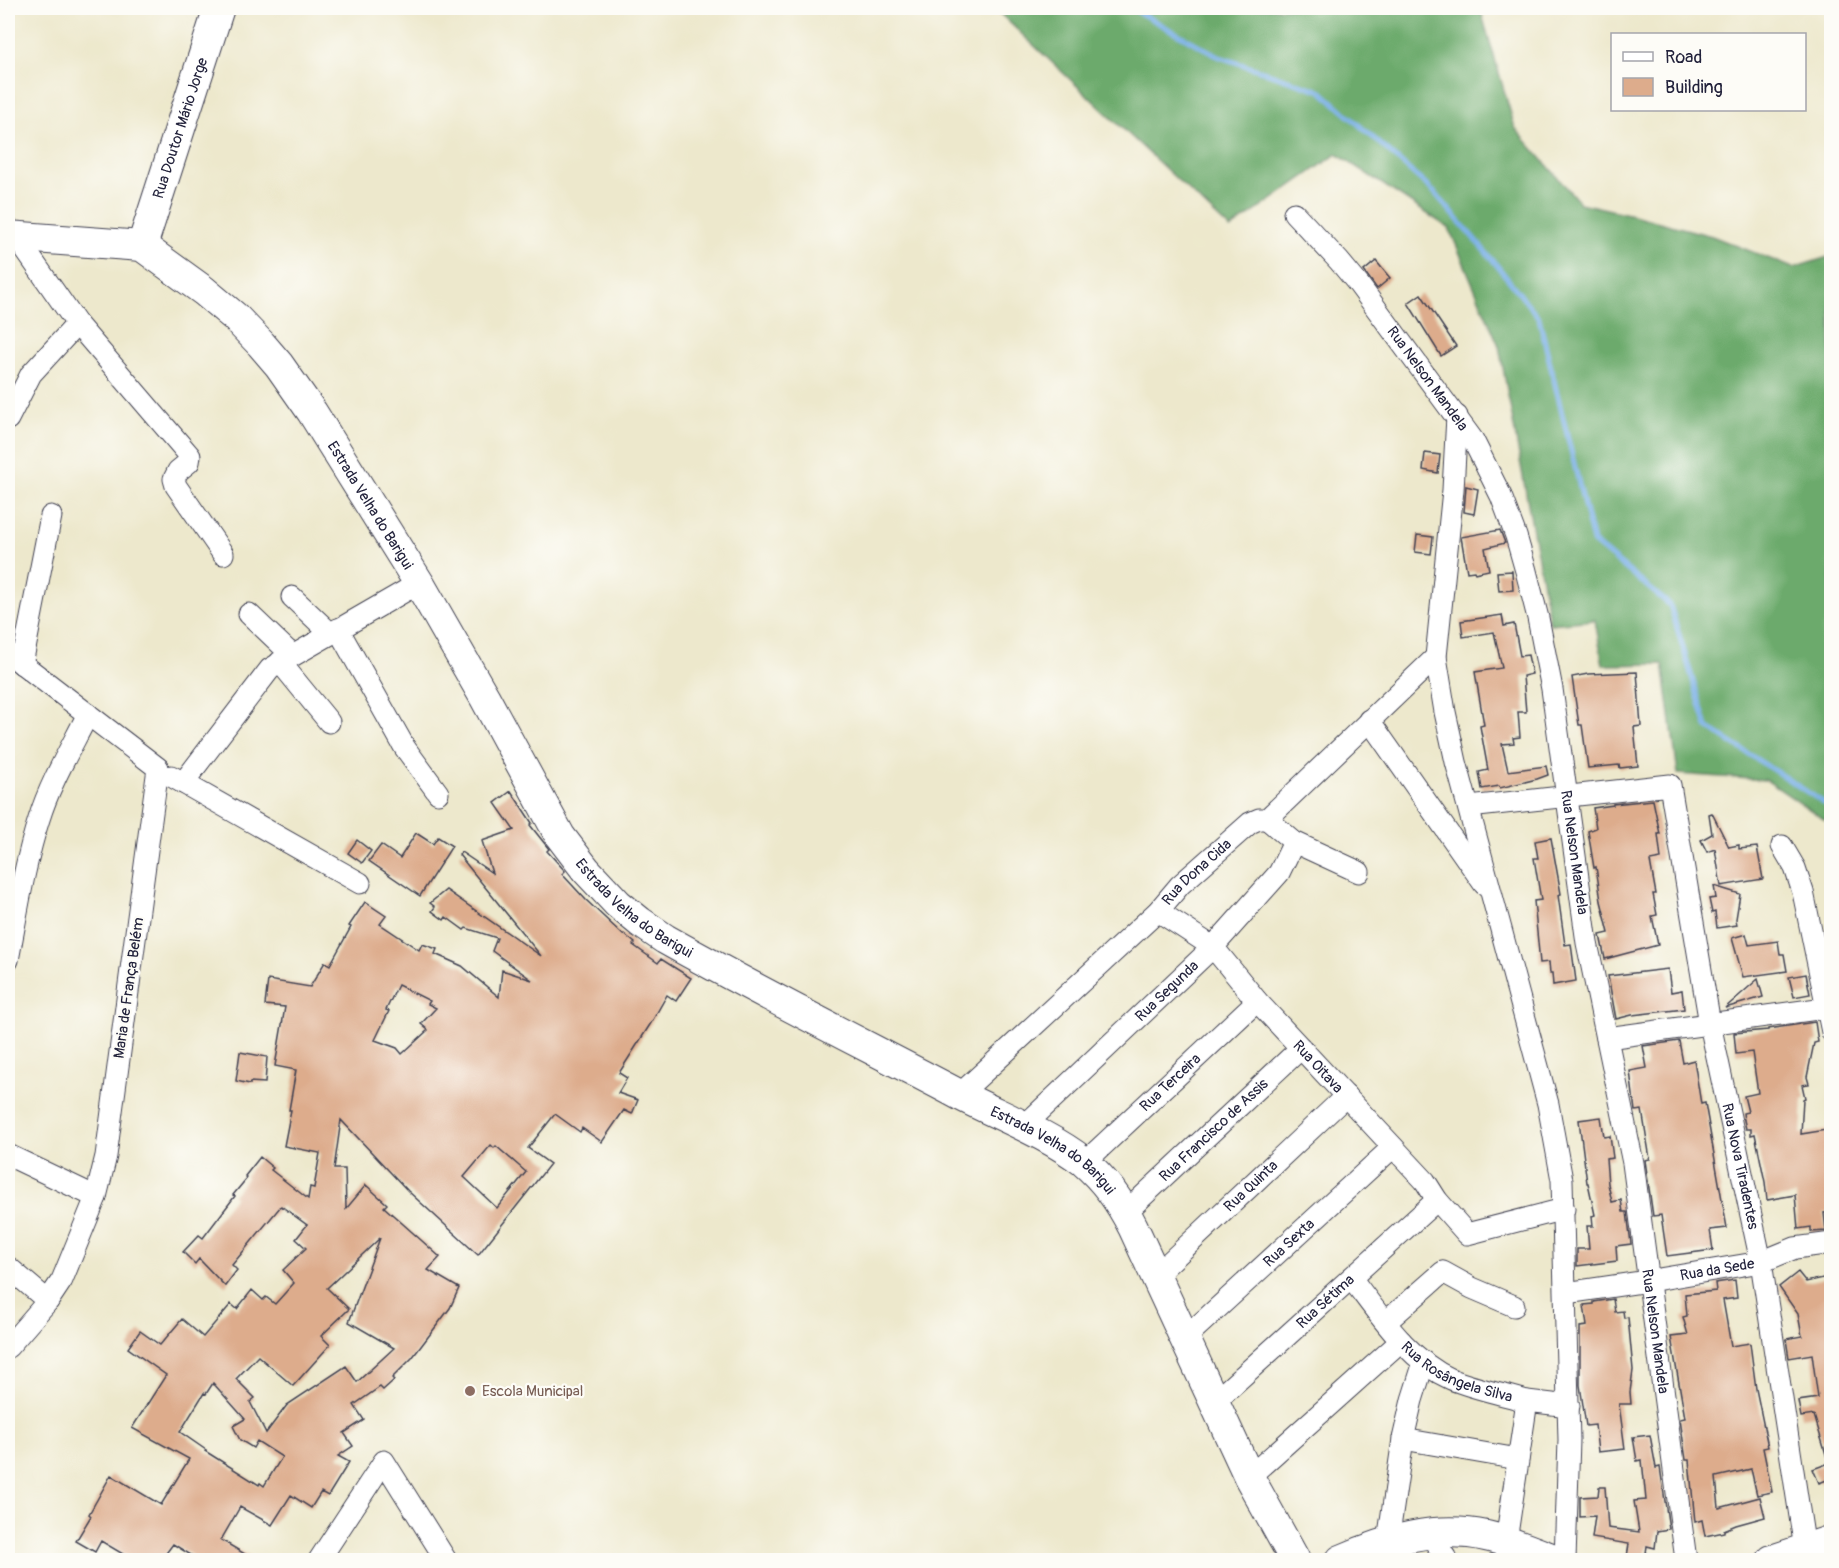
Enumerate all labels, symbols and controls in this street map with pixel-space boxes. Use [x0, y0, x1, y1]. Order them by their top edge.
legend [1611, 33, 1806, 111]
text: Road [1665, 46, 1702, 69]
street label: Rua Doutor Mário Jorge [149, 55, 212, 201]
text: Building [1665, 76, 1723, 99]
street label: Rua Nelson Mandela [1383, 322, 1472, 435]
street label: Estrada Velha do Barigui [323, 438, 418, 573]
street label: Rua Nelson Mandela [1557, 789, 1592, 916]
street label: Rua Dona Cida [1158, 835, 1235, 909]
street label: Estrada Velha do Barigui [571, 855, 696, 962]
street label: Maria de França Belém [110, 916, 148, 1060]
street label: Rua Segunda [1131, 956, 1203, 1025]
street label: Rua Oitava [1289, 1036, 1347, 1097]
street label: Rua Terceira [1136, 1049, 1205, 1116]
street label: Rua Francisco de Assis [1155, 1074, 1272, 1186]
street label: Estrada Velha do Barigui [987, 1102, 1120, 1198]
street label: Rua Nova Tiradentes [1718, 1102, 1763, 1231]
street label: Rua Quinta [1220, 1156, 1282, 1216]
street label: Rua Sexta [1259, 1214, 1319, 1271]
street label: Rua da Sede [1679, 1254, 1756, 1285]
street label: Rua Nelson Mandela [1638, 1268, 1673, 1395]
street label: Rua Sétima [1292, 1270, 1358, 1332]
street label: Rua Rosângela Silva [1397, 1337, 1515, 1406]
place label: Escola Municipal [482, 1382, 583, 1401]
marker: Escola Municipal [463, 1384, 477, 1398]

